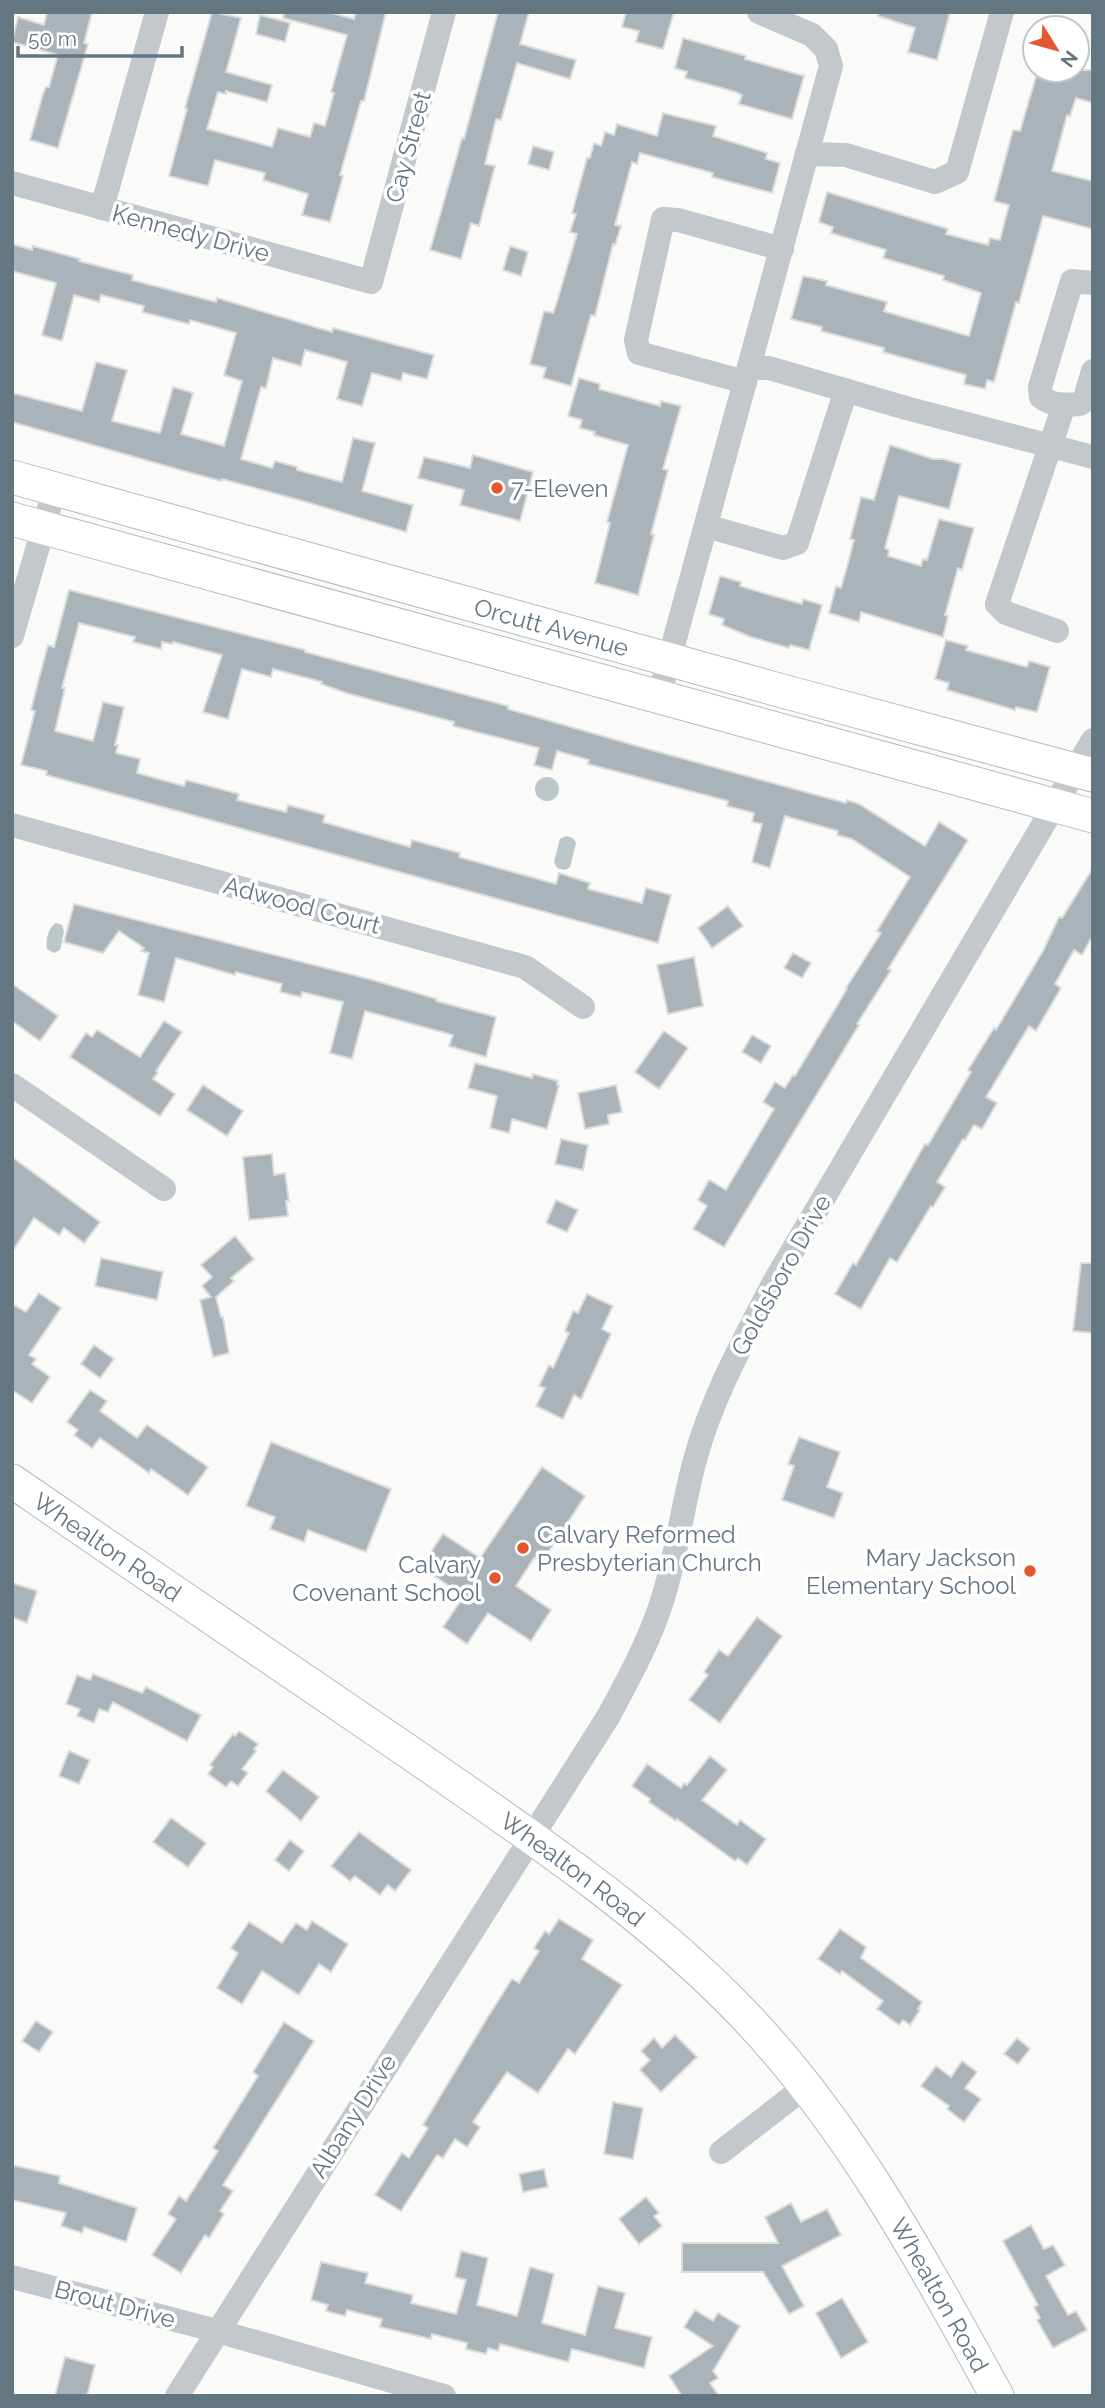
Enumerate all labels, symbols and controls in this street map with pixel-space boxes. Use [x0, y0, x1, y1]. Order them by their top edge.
scale bar [18, 14, 182, 58]
north arrow [1021, 14, 1091, 84]
text: 50 m [28, 26, 77, 51]
text: N [1056, 47, 1083, 72]
street label: Cay Street [379, 88, 437, 206]
street label: Kennedy Drive [109, 198, 273, 268]
place label: 7-Eleven [511, 474, 609, 503]
marker: 7-Eleven [489, 480, 505, 496]
street label: Orcutt Avenue [471, 592, 632, 662]
street label: Adwood Court [221, 870, 383, 940]
street label: Goldsboro Drive [725, 1190, 837, 1360]
street label: Whealton Road [28, 1486, 187, 1607]
place label: Calvary Reformed Presbyterian Church [537, 1520, 762, 1577]
marker: Calvary Reformed Presbyterian Church [515, 1540, 531, 1556]
place label: Mary Jackson Elementary School [806, 1543, 1016, 1600]
place label: Calvary Covenant School [292, 1550, 481, 1607]
marker: Mary Jackson Elementary School [1022, 1563, 1038, 1579]
marker: Calvary Covenant School [487, 1570, 503, 1586]
street label: Whealton Road [495, 1806, 651, 1932]
street label: Albany Drive [304, 2049, 402, 2183]
street label: Whealton Road [885, 2213, 995, 2377]
street label: Brout Drive [51, 2274, 179, 2334]

